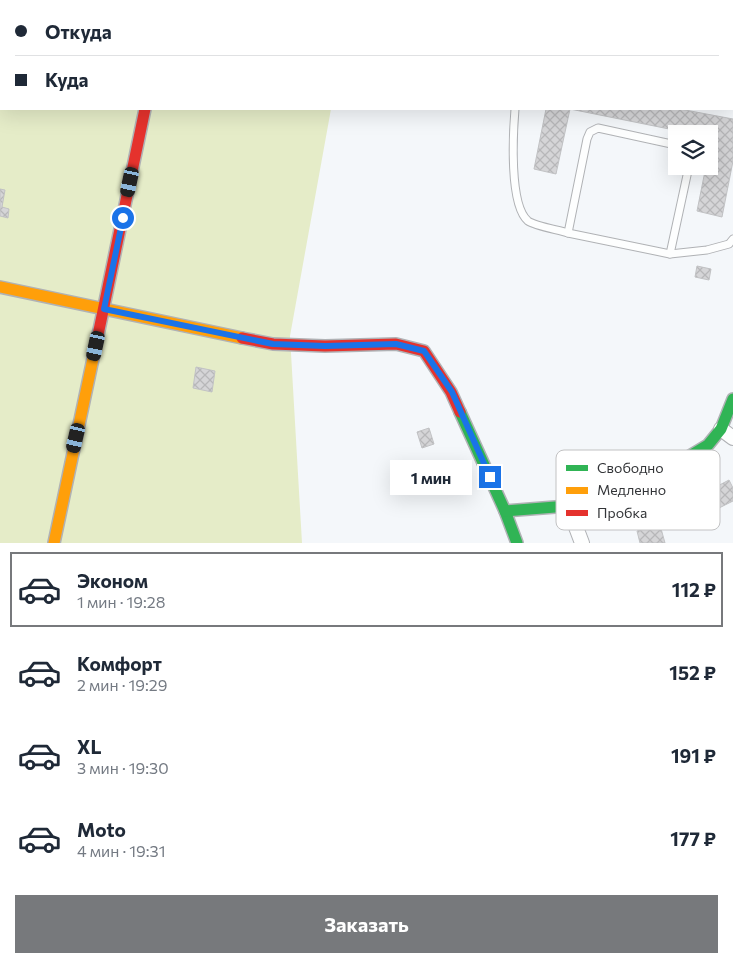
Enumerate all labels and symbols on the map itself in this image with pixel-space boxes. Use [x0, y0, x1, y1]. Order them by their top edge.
car [119, 166, 140, 198]
route start [112, 207, 134, 229]
car [85, 330, 106, 362]
car [65, 422, 86, 454]
legend [556, 450, 720, 530]
text: Свободно [597, 459, 664, 476]
callout: 1 мин [390, 460, 472, 494]
route end [479, 466, 501, 488]
text: Медленно [597, 481, 666, 498]
text: Пробка [597, 504, 647, 521]

